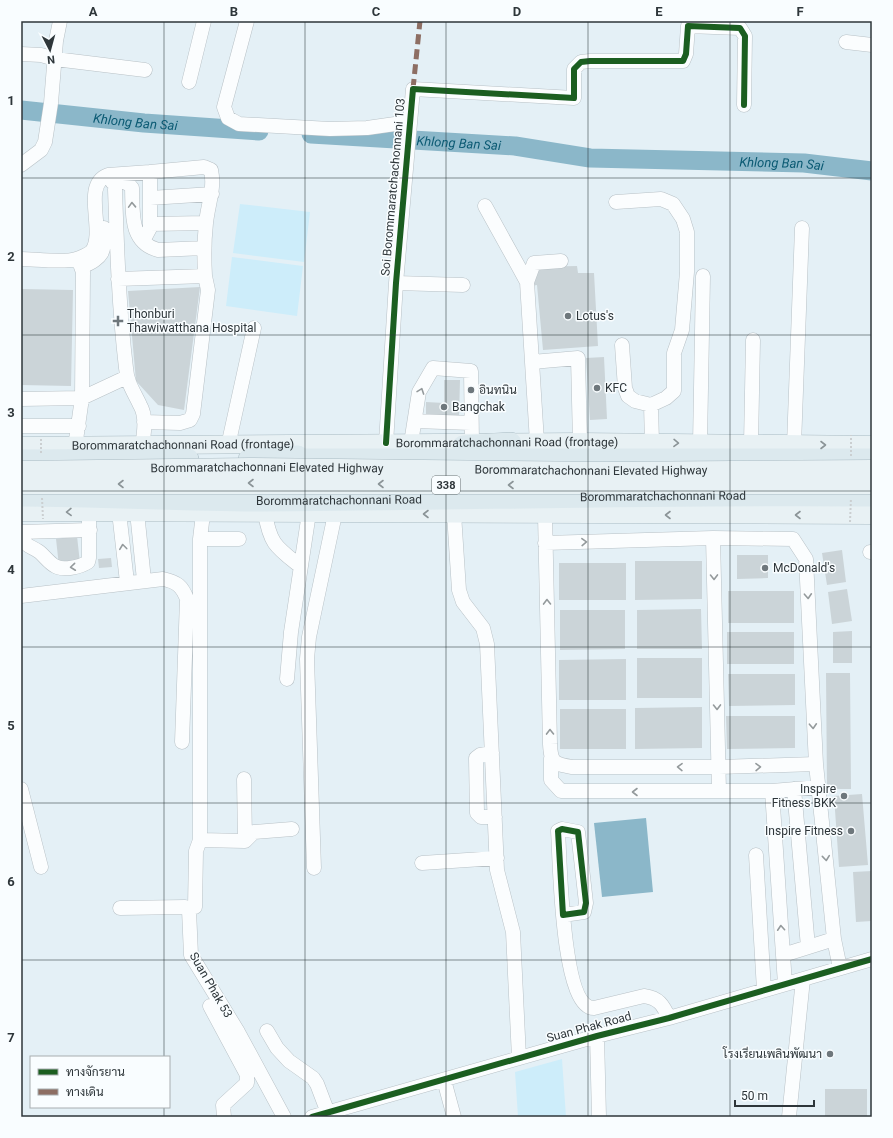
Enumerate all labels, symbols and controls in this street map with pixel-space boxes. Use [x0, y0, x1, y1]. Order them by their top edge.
text: A [89, 4, 98, 19]
text: B [230, 4, 238, 19]
text: C [372, 4, 381, 19]
text: D [513, 4, 521, 19]
text: E [655, 4, 663, 19]
text: F [796, 4, 804, 19]
north arrow [30, 30, 70, 70]
text: N [46, 53, 56, 66]
text: 1 [7, 93, 15, 108]
street label: Soi Borommaratchachonnani 103 [378, 97, 408, 277]
water label: Khlong Ban Sai [92, 111, 179, 133]
water label: Khlong Ban Sai [416, 133, 502, 153]
water label: Khlong Ban Sai [739, 154, 826, 173]
one-way arrow [128, 202, 137, 208]
text: 2 [7, 249, 15, 264]
place label: Thonburi Thawiwatthana Hospital [127, 307, 257, 335]
place label: Lotus's [576, 309, 614, 323]
marker: Lotus's [563, 311, 573, 321]
marker: Thonburi Thawiwatthana Hospital [112, 315, 124, 327]
place label: KFC [605, 381, 627, 395]
place label: อินทนิน [479, 383, 517, 397]
marker: KFC [592, 383, 602, 393]
marker: อินทนิน [466, 385, 476, 395]
one-way arrow [416, 388, 424, 395]
place label: Bangchak [452, 400, 506, 414]
marker: Bangchak [439, 402, 449, 412]
text: 3 [7, 405, 15, 420]
street label: Borommaratchachonnani Road (frontage) [396, 435, 618, 450]
street label: Borommaratchachonnani Road (frontage) [72, 437, 294, 453]
one-way arrow [673, 439, 679, 447]
one-way arrow [820, 441, 826, 449]
street label: Borommaratchachonnani Elevated Highway [150, 460, 384, 476]
street label: Borommaratchachonnani Elevated Highway [474, 463, 708, 478]
road number: 338 [432, 476, 460, 494]
one-way arrow [248, 479, 254, 487]
one-way arrow [118, 480, 124, 488]
one-way arrow [378, 480, 384, 488]
one-way arrow [508, 481, 514, 489]
street label: Borommaratchachonnani Road [580, 489, 746, 504]
street label: Borommaratchachonnani Road [256, 492, 422, 508]
one-way arrow [66, 508, 72, 516]
one-way arrow [423, 510, 429, 518]
one-way arrow [665, 511, 671, 519]
one-way arrow [795, 511, 801, 519]
one-way arrow [581, 538, 587, 546]
one-way arrow [118, 544, 127, 550]
place label: McDonald's [773, 561, 835, 575]
text: 4 [7, 562, 15, 577]
one-way arrow [70, 562, 76, 571]
marker: McDonald's [760, 563, 770, 573]
one-way arrow [710, 574, 718, 580]
one-way arrow [804, 593, 813, 599]
one-way arrow [543, 599, 551, 605]
one-way arrow [713, 704, 722, 710]
text: 5 [7, 718, 15, 733]
one-way arrow [809, 723, 818, 729]
one-way arrow [546, 729, 554, 735]
one-way arrow [677, 763, 683, 771]
one-way arrow [755, 763, 761, 771]
place label: Inspire Fitness BKK [772, 782, 836, 810]
one-way arrow [632, 788, 638, 796]
marker: Inspire Fitness BKK [839, 791, 849, 801]
place label: Inspire Fitness [765, 824, 843, 838]
marker: Inspire Fitness [846, 826, 856, 836]
one-way arrow [821, 855, 830, 861]
text: 6 [7, 874, 15, 889]
one-way arrow [777, 925, 786, 931]
street label: Suan Phak 53 [187, 950, 235, 1020]
street label: Suan Phak Road [545, 1009, 633, 1045]
text: 7 [7, 1030, 15, 1045]
place label: โรงเรียนเพลินพัฒนา [722, 1046, 822, 1061]
marker: โรงเรียนเพลินพัฒนา [825, 1049, 835, 1059]
legend [30, 1056, 170, 1108]
text: ทางจักรยาน [66, 1065, 125, 1079]
scale bar [735, 1082, 814, 1108]
text: ทางเดิน [66, 1085, 104, 1099]
text: 50 m [741, 1089, 768, 1103]

